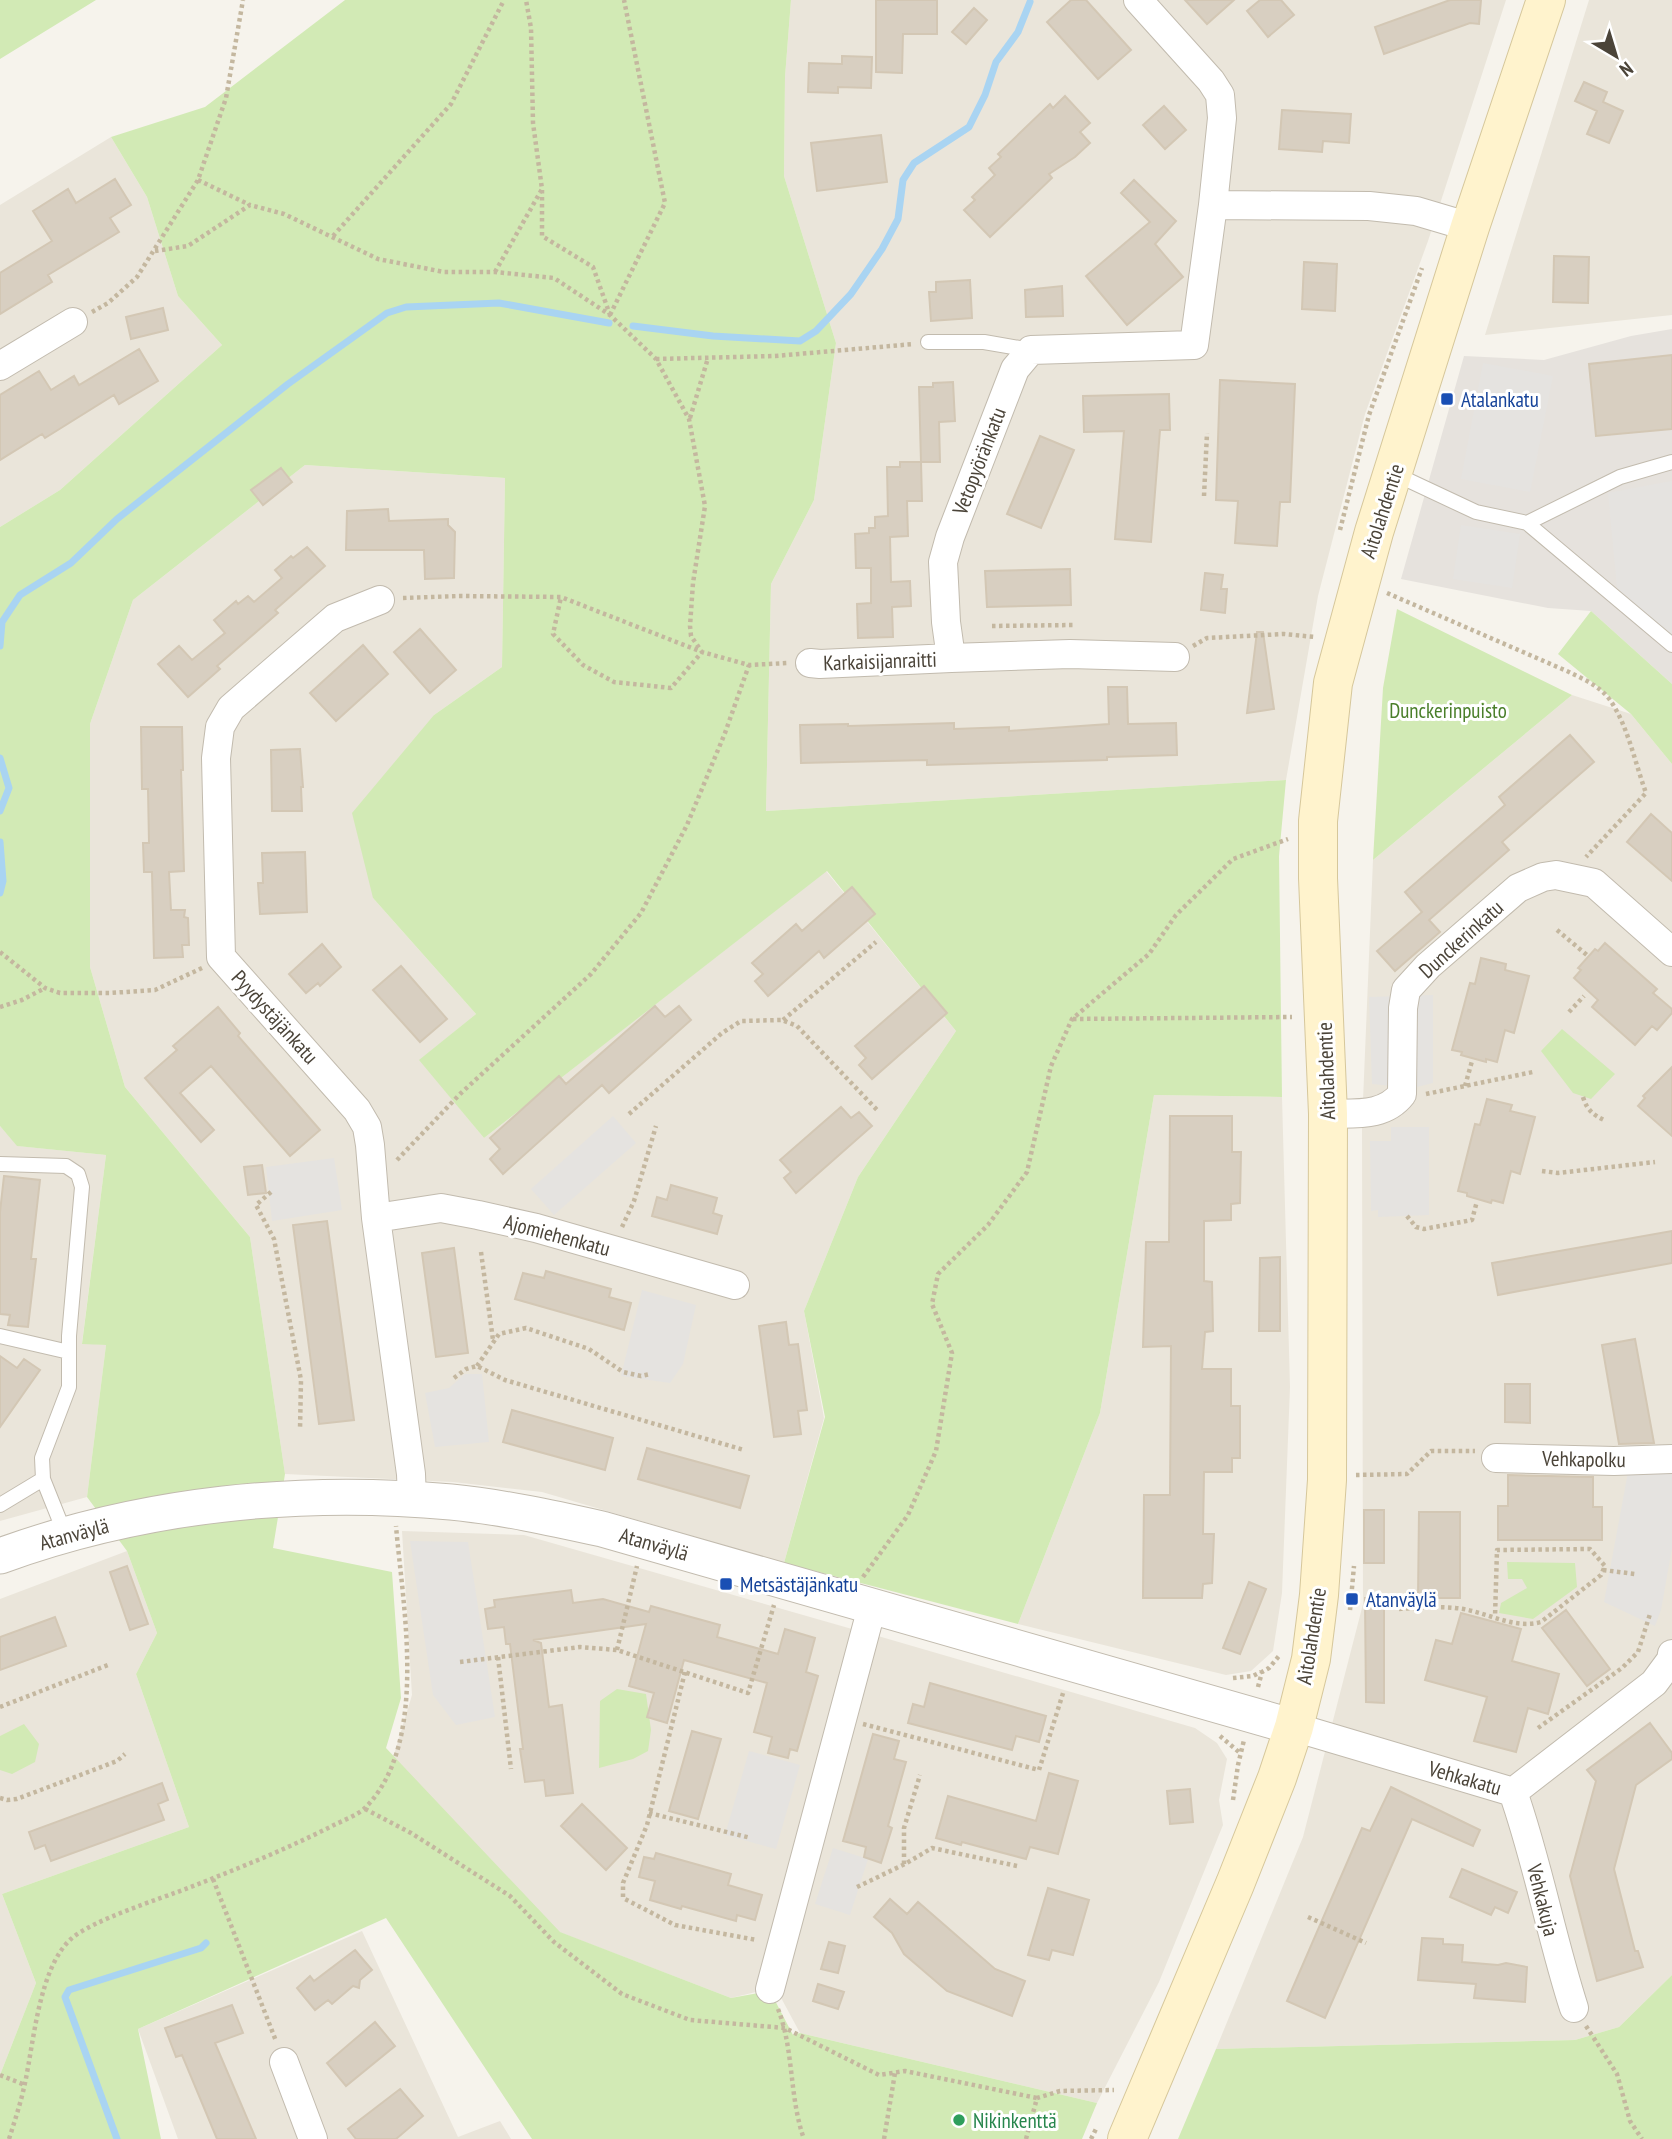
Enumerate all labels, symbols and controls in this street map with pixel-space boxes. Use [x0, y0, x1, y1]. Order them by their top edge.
north arrow [1581, 21, 1651, 91]
text: N [1615, 57, 1638, 82]
place label: Atalankatu [1461, 386, 1539, 413]
marker: Atalankatu [1439, 391, 1455, 407]
street label: Vetopyöränkatu [946, 404, 1012, 519]
street label: Aitolahdentie [1354, 460, 1410, 562]
street label: Karkaisijanraitti [823, 646, 937, 676]
park label: Dunckerinpuisto [1389, 697, 1507, 724]
street label: Dunckerinkatu [1413, 894, 1509, 984]
street label: Pyydystäjänkatu [226, 964, 324, 1070]
street label: Aitolahdentie [1311, 1022, 1341, 1120]
street label: Ajomiehenkatu [501, 1208, 613, 1262]
street label: Vehkapolku [1541, 1445, 1626, 1473]
street label: Atanväylä [36, 1512, 112, 1556]
street label: Atanväylä [616, 1521, 692, 1567]
place label: Metsästäjänkatu [740, 1571, 858, 1598]
marker: Metsästäjänkatu [718, 1576, 734, 1592]
street label: Aitolahdentie [1290, 1586, 1332, 1686]
place label: Atanväylä [1366, 1586, 1437, 1613]
marker: Atanväylä [1344, 1591, 1360, 1607]
street label: Vehkakatu [1424, 1754, 1505, 1801]
street label: Vehkakuja [1521, 1860, 1565, 1939]
place label: Nikinkenttä [973, 2107, 1057, 2134]
marker: Nikinkenttä [951, 2112, 967, 2128]

